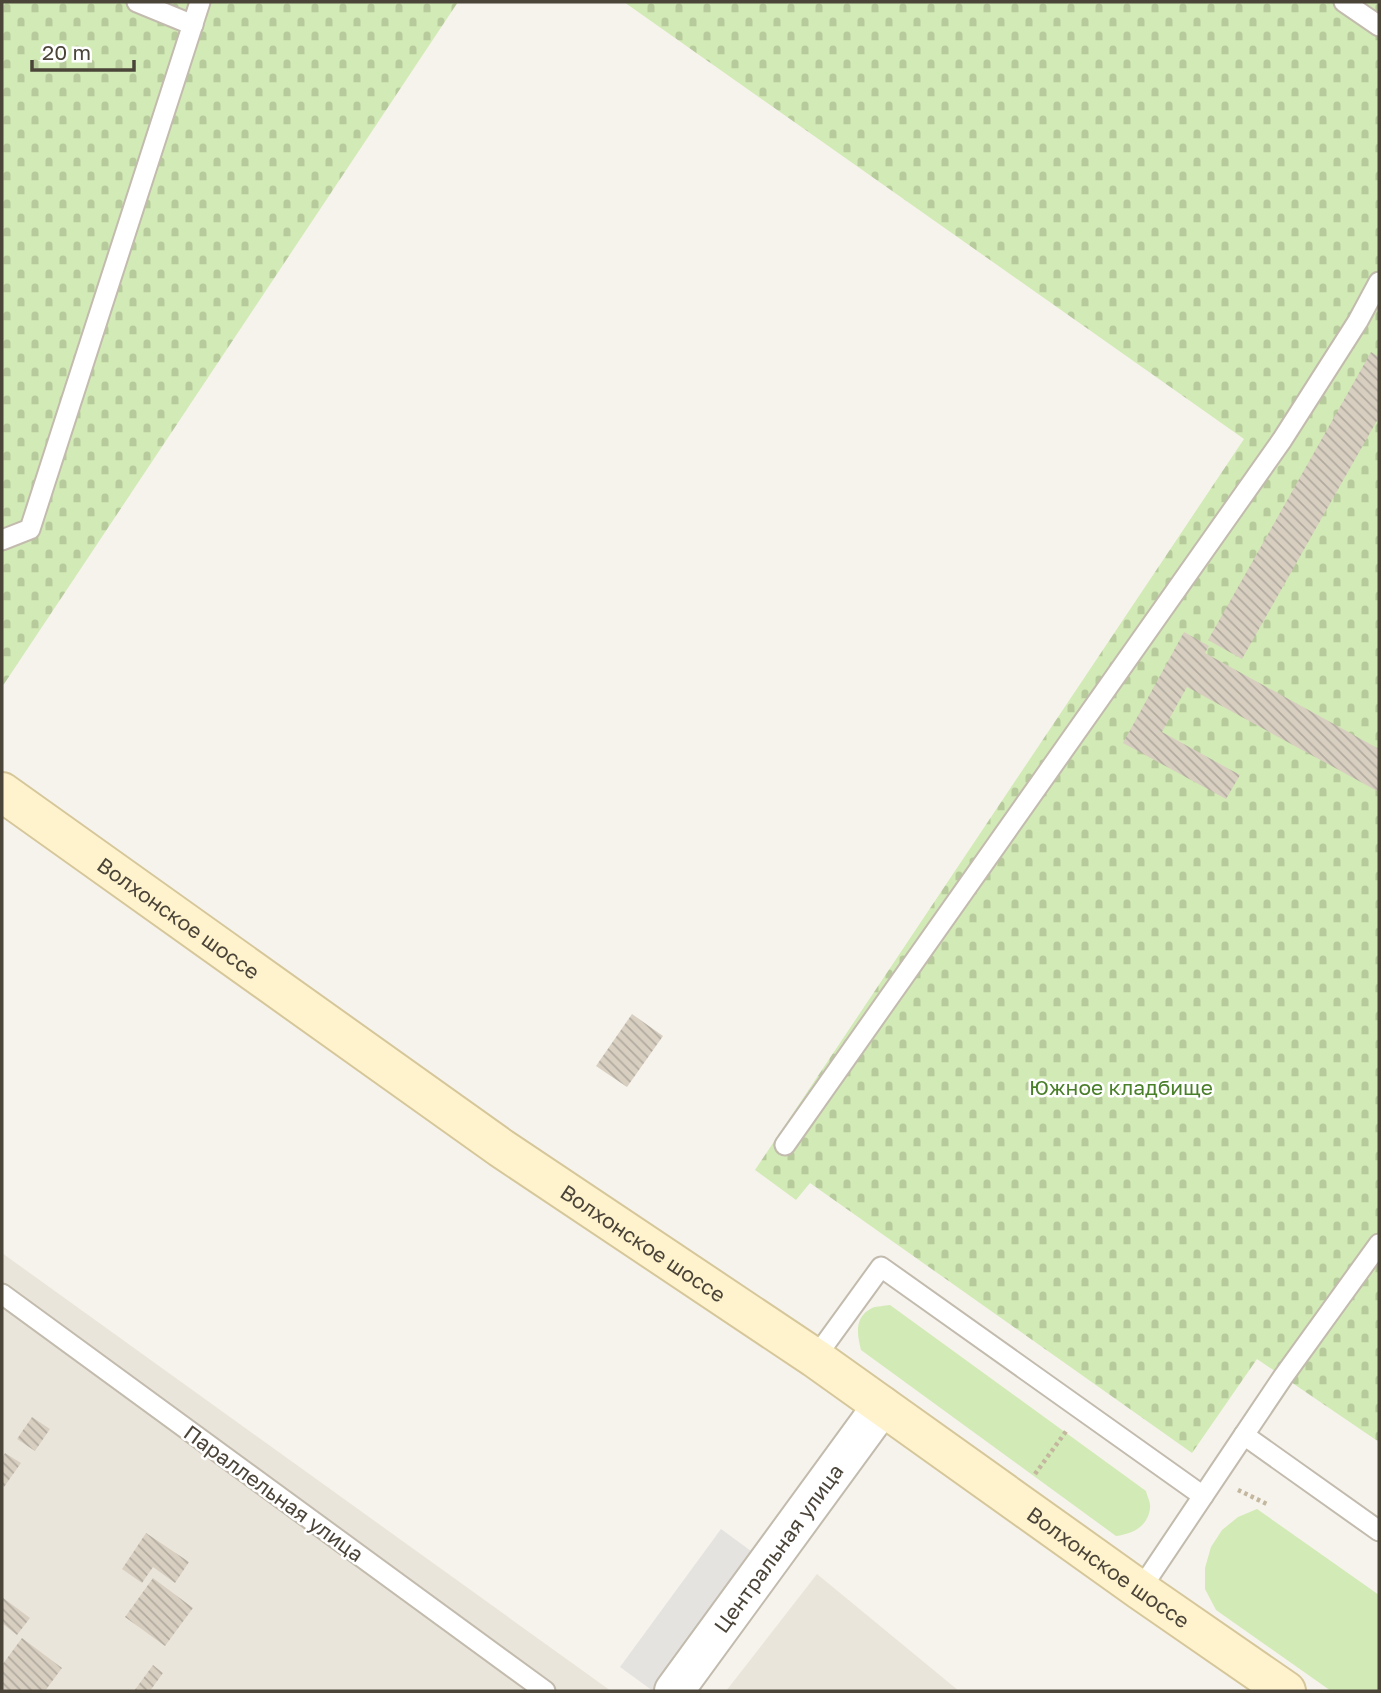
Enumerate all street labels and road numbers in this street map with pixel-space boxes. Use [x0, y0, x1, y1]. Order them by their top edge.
street label: Волхонское шоссе [92, 851, 265, 985]
street label: Волхонское шоссе [556, 1179, 731, 1308]
street label: Параллельная улица [179, 1419, 369, 1567]
street label: Центральная улица [708, 1458, 849, 1638]
street label: Волхонское шоссе [1022, 1501, 1195, 1633]

